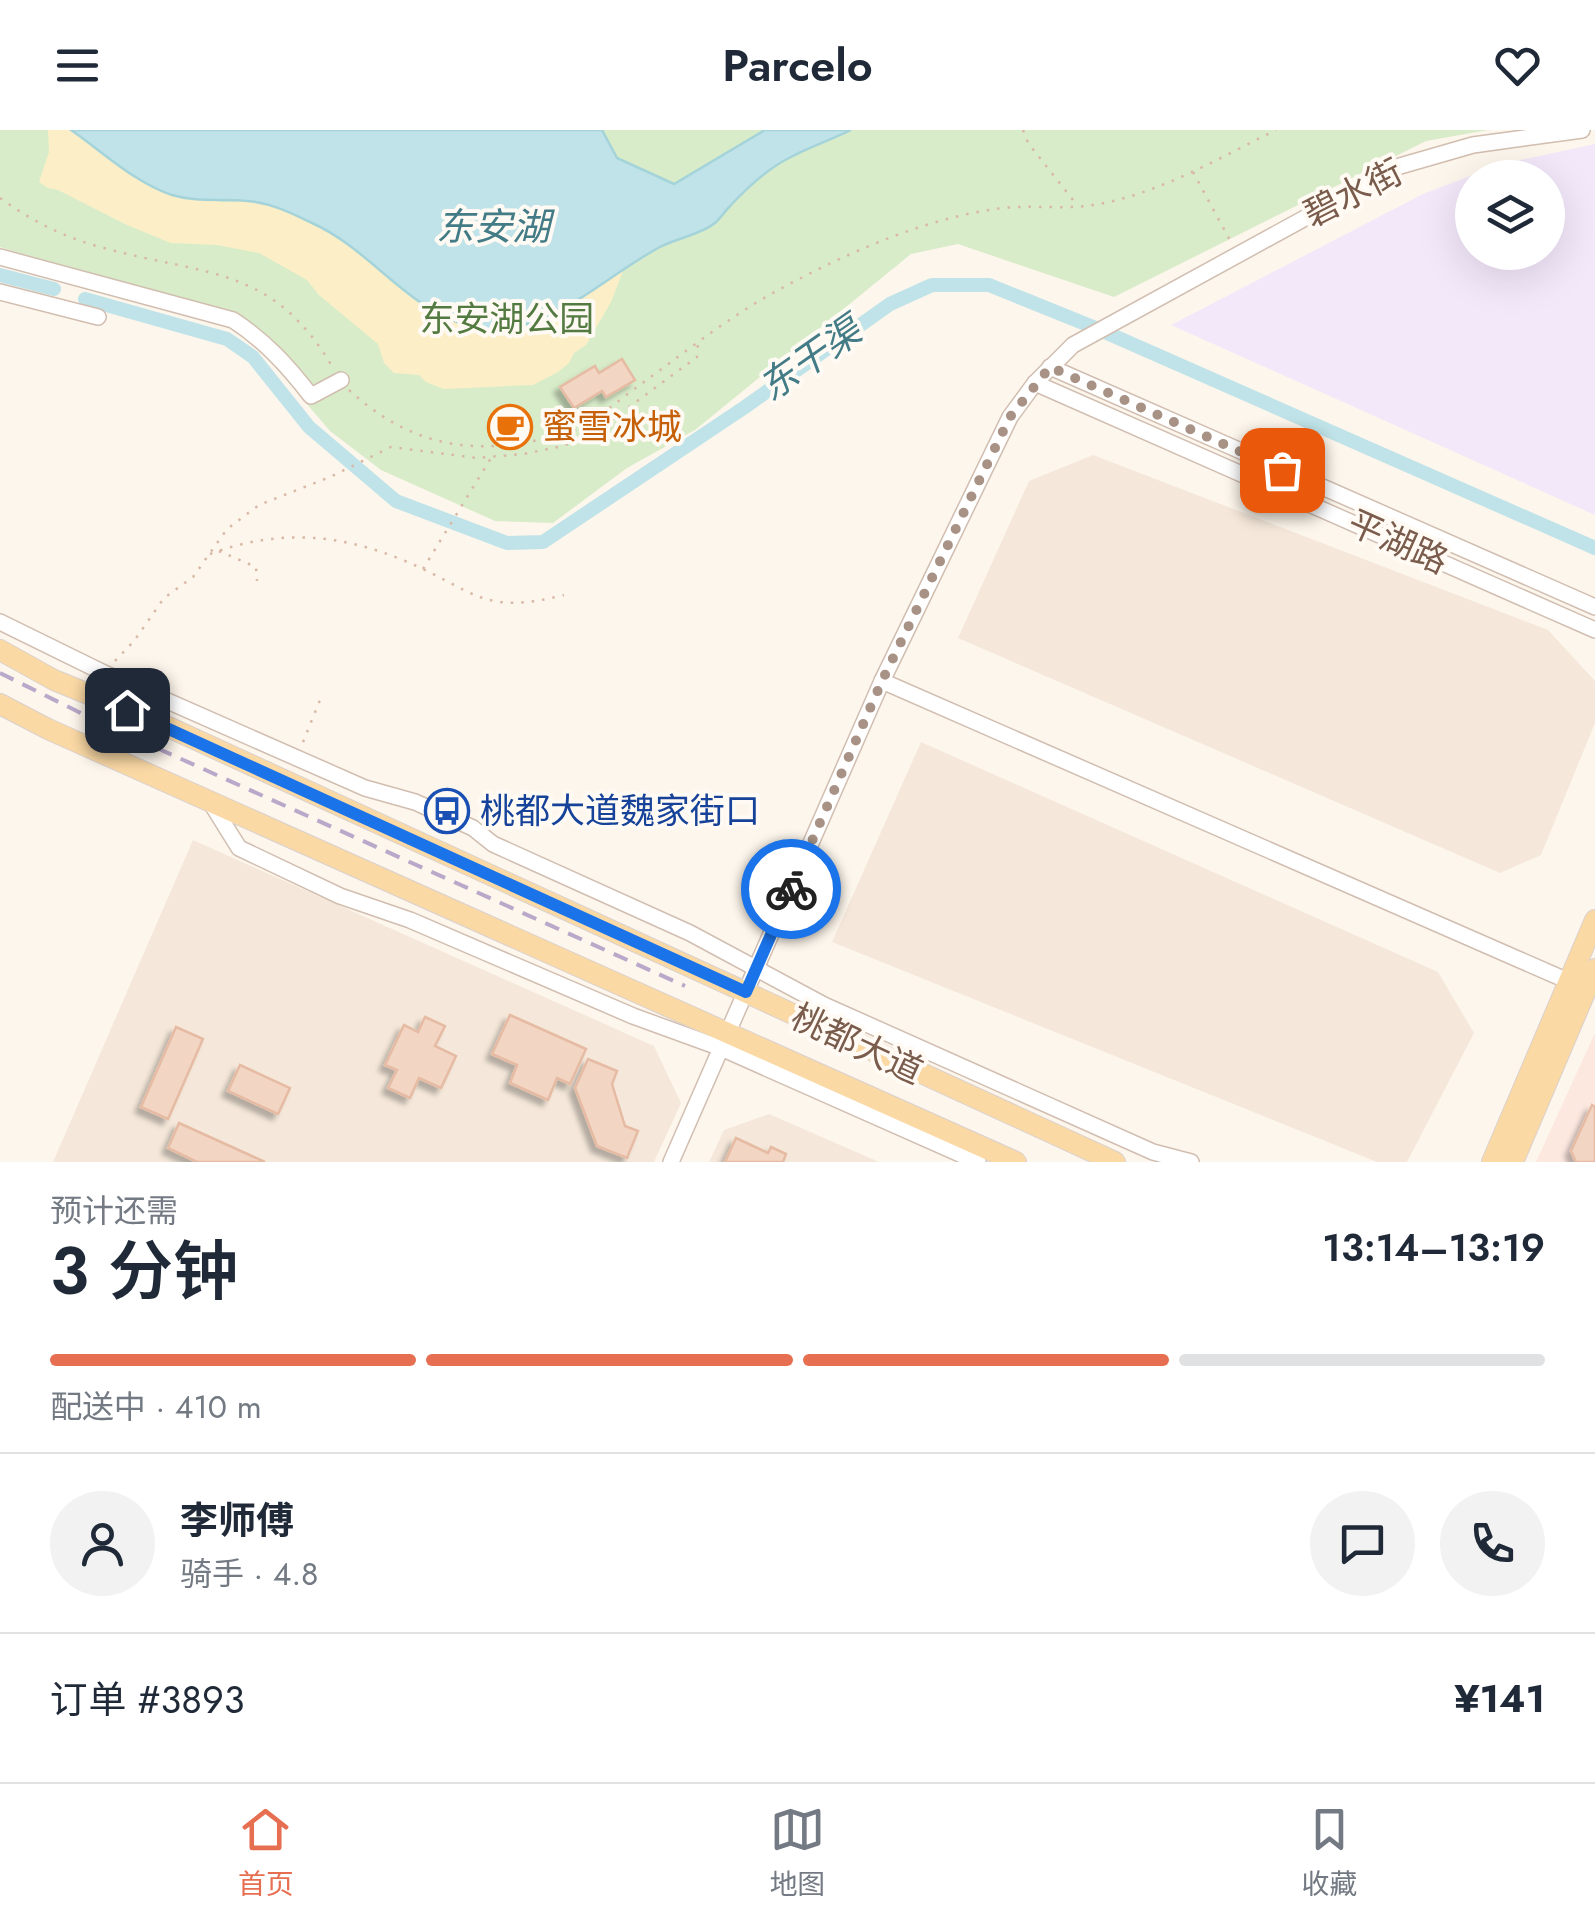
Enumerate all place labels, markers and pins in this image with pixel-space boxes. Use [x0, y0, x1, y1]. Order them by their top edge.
place label: 蜜雪冰城 [542, 402, 682, 452]
cafe icon: 蜜雪冰城 [487, 404, 533, 450]
pin [1240, 428, 1325, 513]
pin [85, 668, 170, 753]
place label: 桃都大道魏家街口 [480, 786, 760, 836]
bus stop icon: 桃都大道魏家街口 [424, 788, 470, 834]

